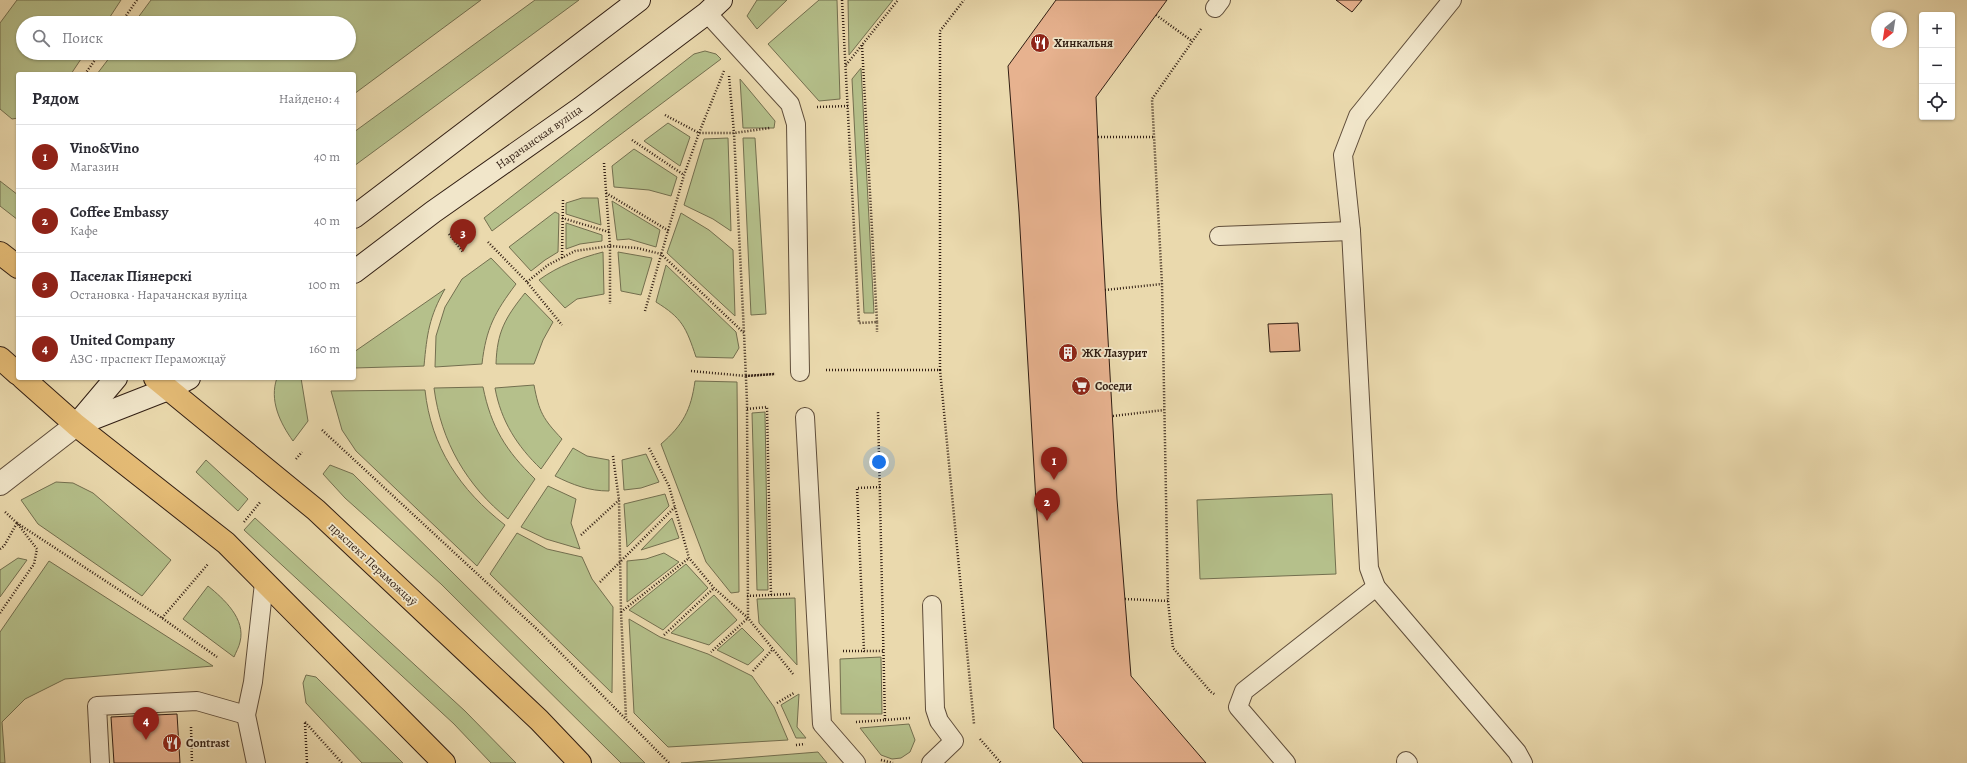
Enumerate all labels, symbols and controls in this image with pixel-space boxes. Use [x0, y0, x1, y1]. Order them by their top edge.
north arrow [1871, 12, 1907, 48]
map controls [1919, 12, 1955, 120]
button: + [1919, 12, 1955, 48]
search box [16, 16, 356, 60]
icon: search [30, 27, 52, 49]
text: Поиск [62, 28, 103, 48]
restaurant icon: Хинкальня [1029, 32, 1051, 54]
place label: Хинкальня [1054, 35, 1113, 51]
button: − [1919, 48, 1955, 84]
button: locate [1919, 84, 1955, 120]
text: Рядом [32, 87, 79, 110]
text: Найдено: 4 [279, 90, 340, 107]
street label: Нарачанская вуліца [493, 101, 586, 173]
text: Vino&Vino [70, 138, 139, 158]
text: 1 [43, 148, 47, 165]
text: 40 m [314, 148, 340, 165]
text: Магазин [70, 158, 119, 175]
text: Coffee Embassy [70, 202, 168, 222]
text: 2 [42, 212, 48, 229]
text: 40 m [314, 212, 340, 229]
pin: 3 [450, 219, 476, 252]
text: Кафе [70, 222, 98, 239]
text: Паселак Піянерскі [70, 266, 192, 286]
text: 3 [42, 276, 48, 293]
text: 100 m [308, 276, 340, 293]
text: Остановка · Нарачанская вуліца [70, 286, 247, 303]
text: United Company [70, 330, 175, 350]
text: 4 [42, 340, 48, 357]
text: 160 m [309, 340, 340, 357]
building icon: ЖК Лазурит [1057, 342, 1079, 364]
place label: ЖК Лазурит [1082, 345, 1148, 361]
text: АЗС · праспект Пераможцаў [70, 350, 226, 367]
supermarket icon: Соседи [1070, 375, 1092, 397]
place label: Соседи [1095, 378, 1132, 394]
pin: 1 [1041, 447, 1067, 480]
your location [869, 452, 889, 472]
pin: 2 [1034, 488, 1060, 521]
street label: праспект Пераможцаў [325, 519, 421, 610]
pin: 4 [133, 707, 159, 740]
restaurant icon: Contrast [161, 732, 183, 754]
place label: Contrast [186, 735, 230, 751]

